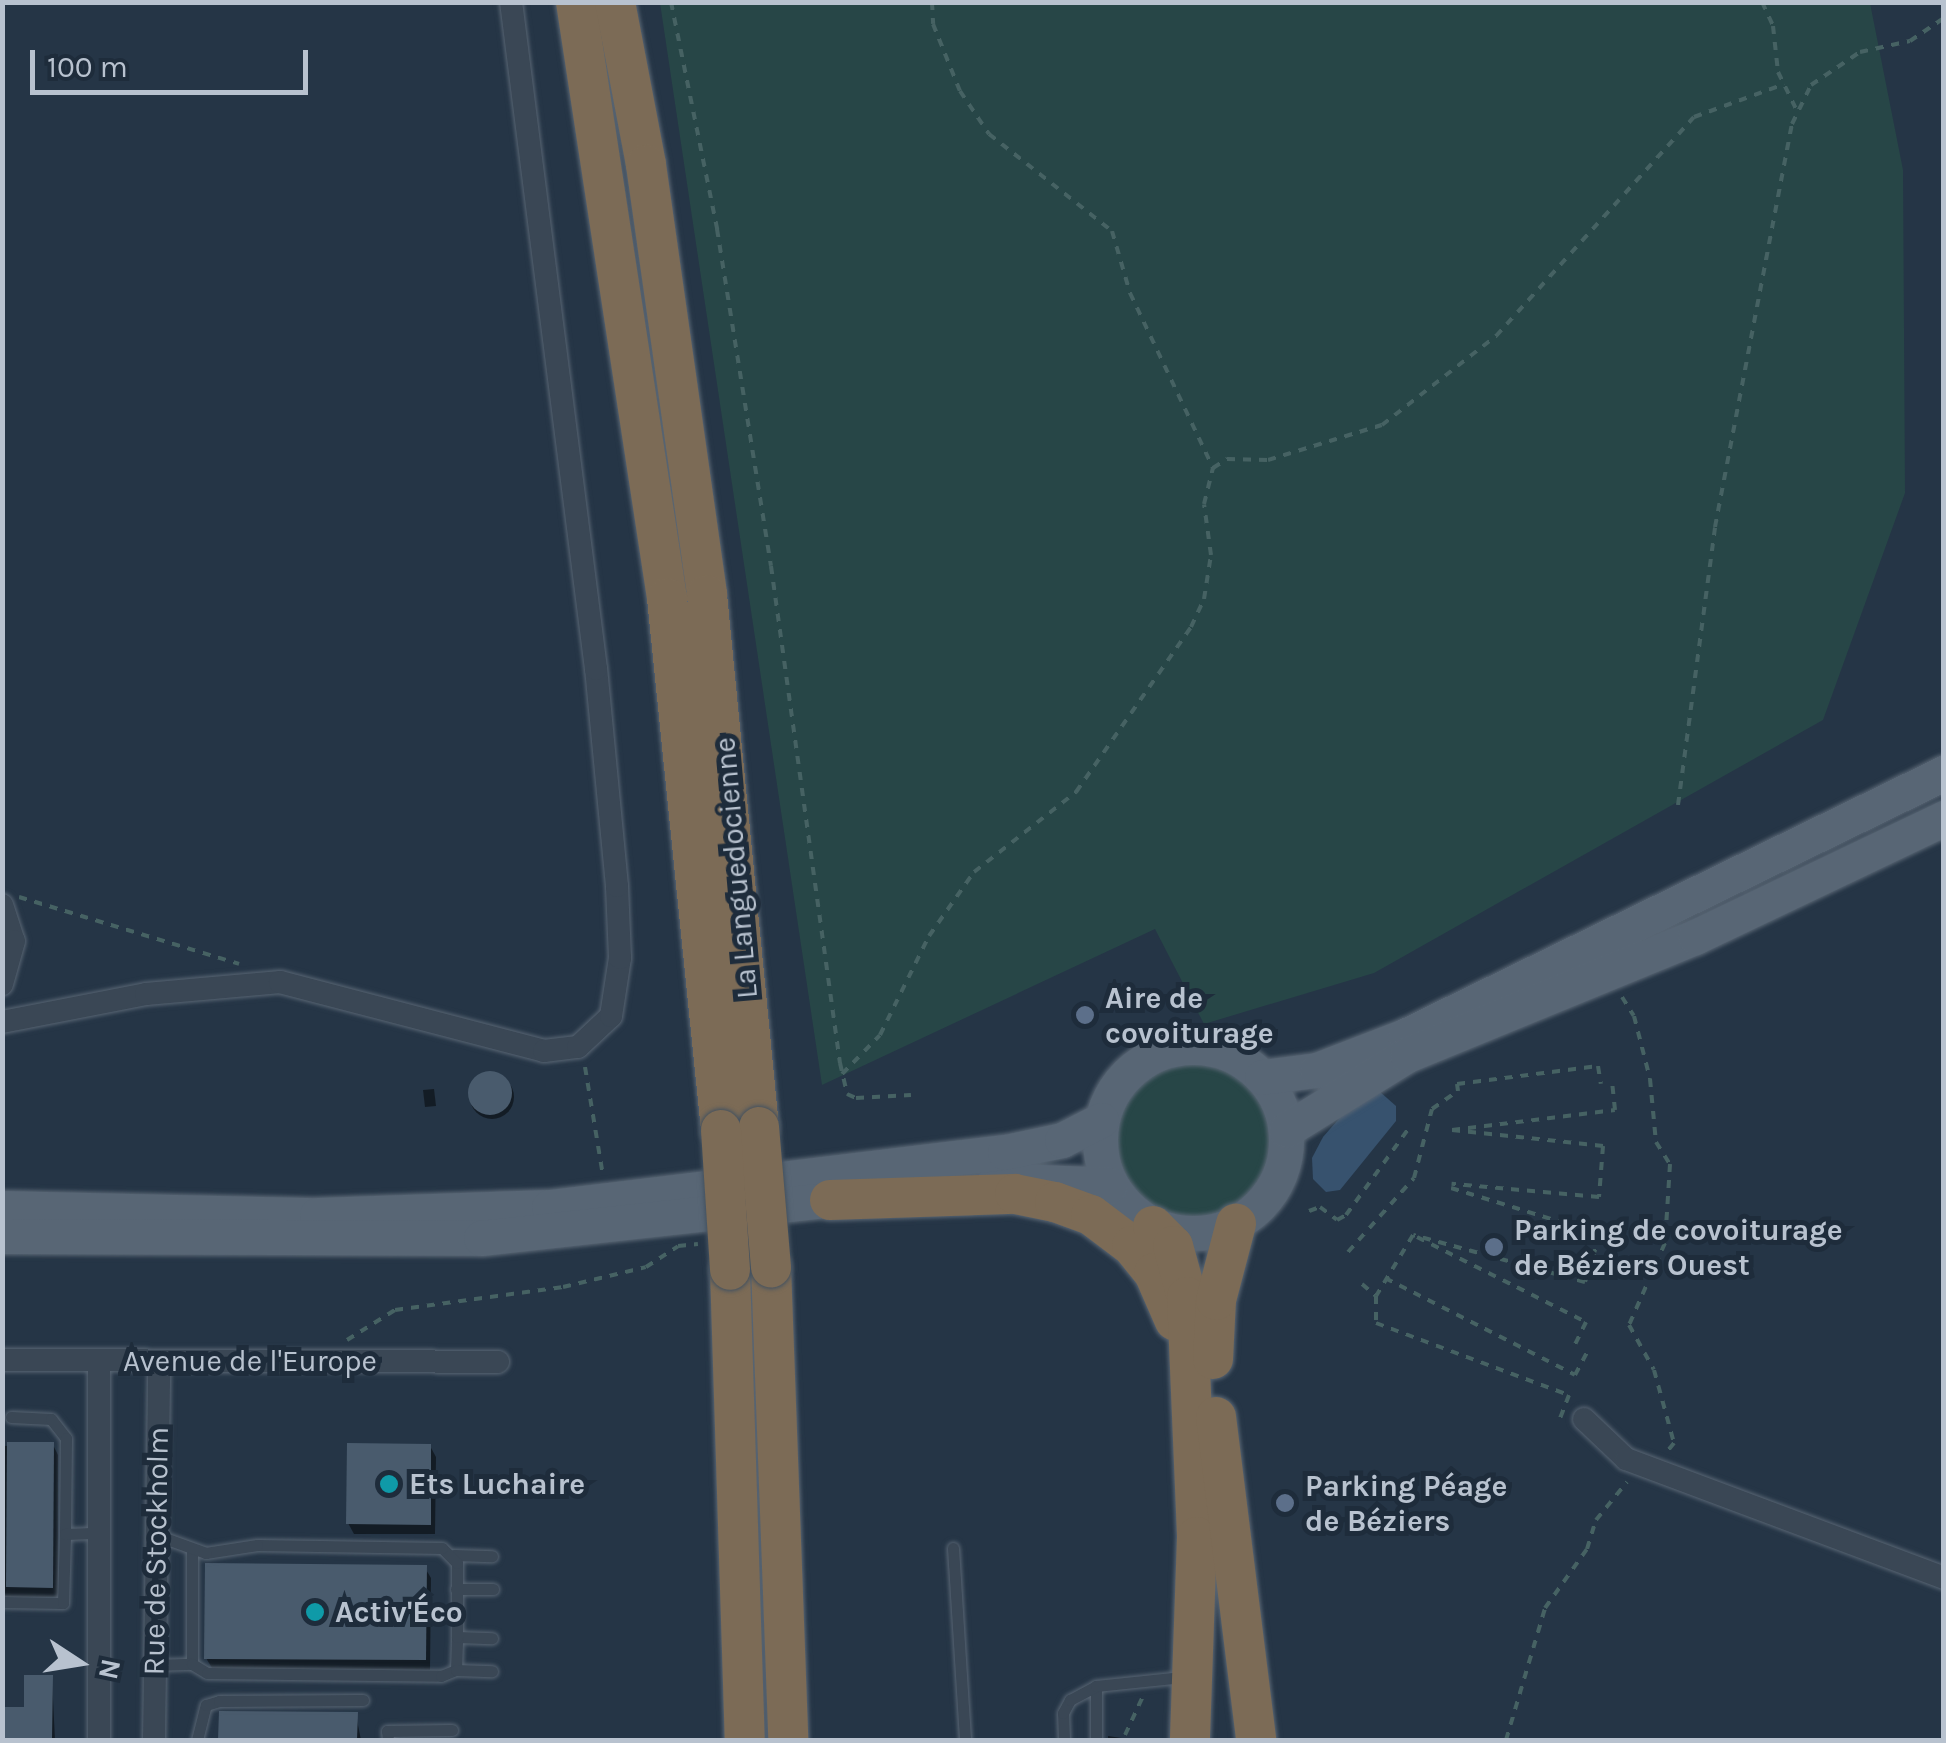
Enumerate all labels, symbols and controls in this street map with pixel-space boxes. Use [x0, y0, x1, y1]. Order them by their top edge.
scale bar [35, 30, 312, 92]
text: 100 m [47, 49, 128, 85]
street label: La Languedocienne [707, 736, 765, 1000]
place label: Aire de covoiturage [1105, 980, 1274, 1050]
marker: Aire de covoiturage [1074, 1004, 1096, 1026]
place label: Parking de covoiturage de Béziers Ouest [1514, 1212, 1843, 1282]
marker: Parking de covoiturage de Béziers Ouest [1483, 1236, 1505, 1258]
street label: Avenue de l'Europe [123, 1343, 377, 1379]
street label: Rue de Stockholm [136, 1426, 176, 1676]
place label: Ets Luchaire [409, 1466, 585, 1502]
place label: Parking Péage de Béziers [1305, 1468, 1507, 1538]
marker: Ets Luchaire [378, 1473, 400, 1495]
marker: Parking Péage de Béziers [1274, 1492, 1296, 1514]
place label: Activ'Éco [335, 1594, 463, 1630]
marker: Activ'Éco [304, 1601, 326, 1623]
north arrow [30, 1613, 130, 1713]
text: N [92, 1656, 128, 1683]

